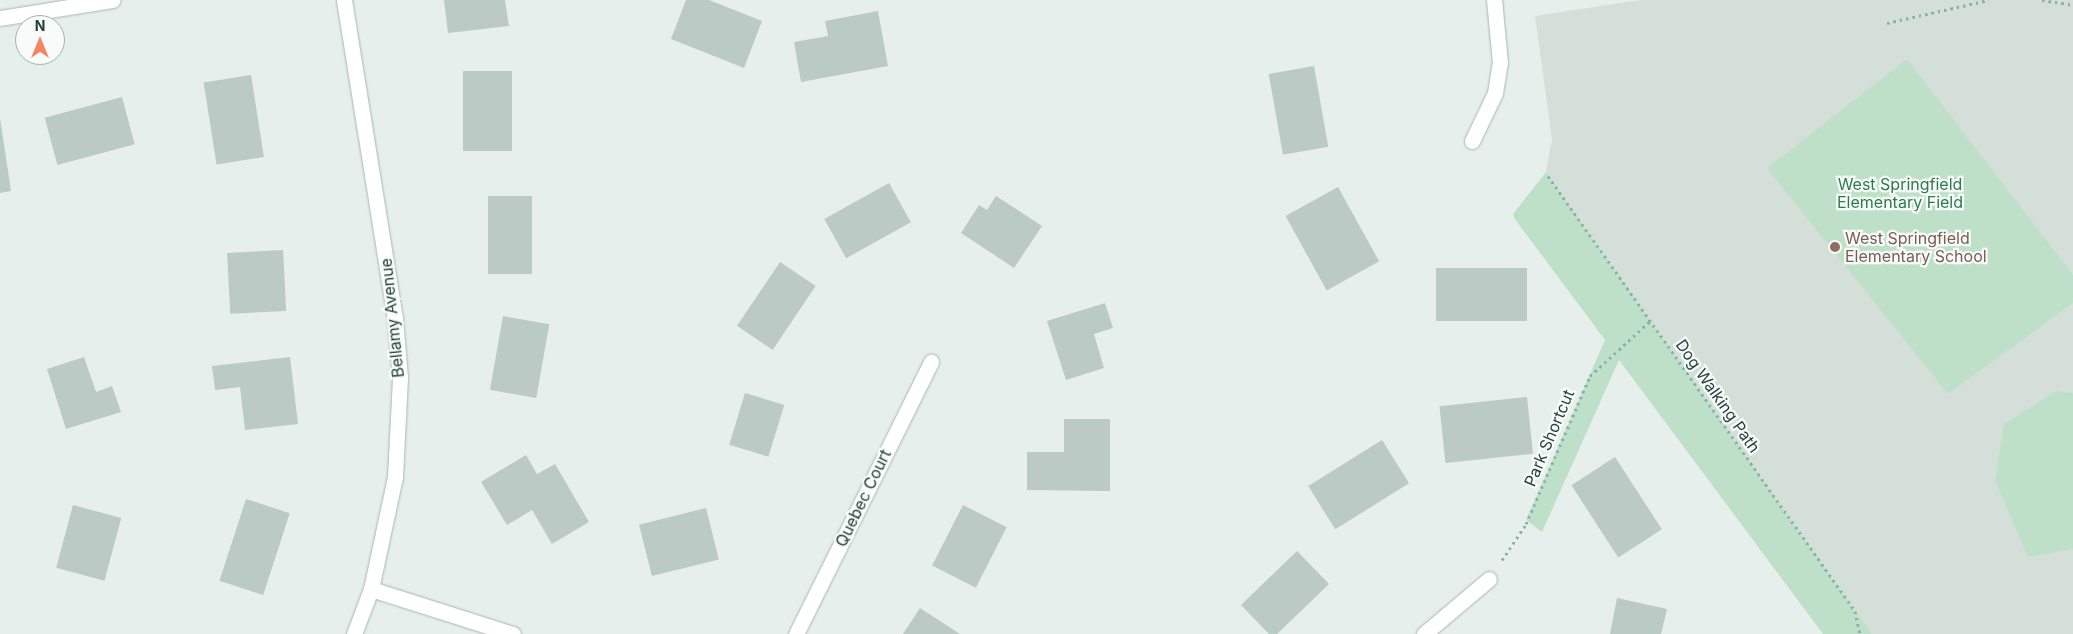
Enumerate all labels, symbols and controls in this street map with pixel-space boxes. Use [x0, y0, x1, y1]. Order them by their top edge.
north arrow [15, 15, 65, 65]
text: N [35, 17, 45, 34]
park label: West Springfield Elementary Field [1837, 174, 1963, 212]
place label: West Springfield Elementary School [1845, 228, 1987, 266]
marker: West Springfield Elementary School [1829, 241, 1841, 253]
street label: Bellamy Avenue [376, 257, 408, 379]
street label: Dog Walking Path [1672, 336, 1764, 456]
street label: Park Shortcut [1520, 387, 1578, 489]
street label: Quebec Court [831, 446, 895, 550]

